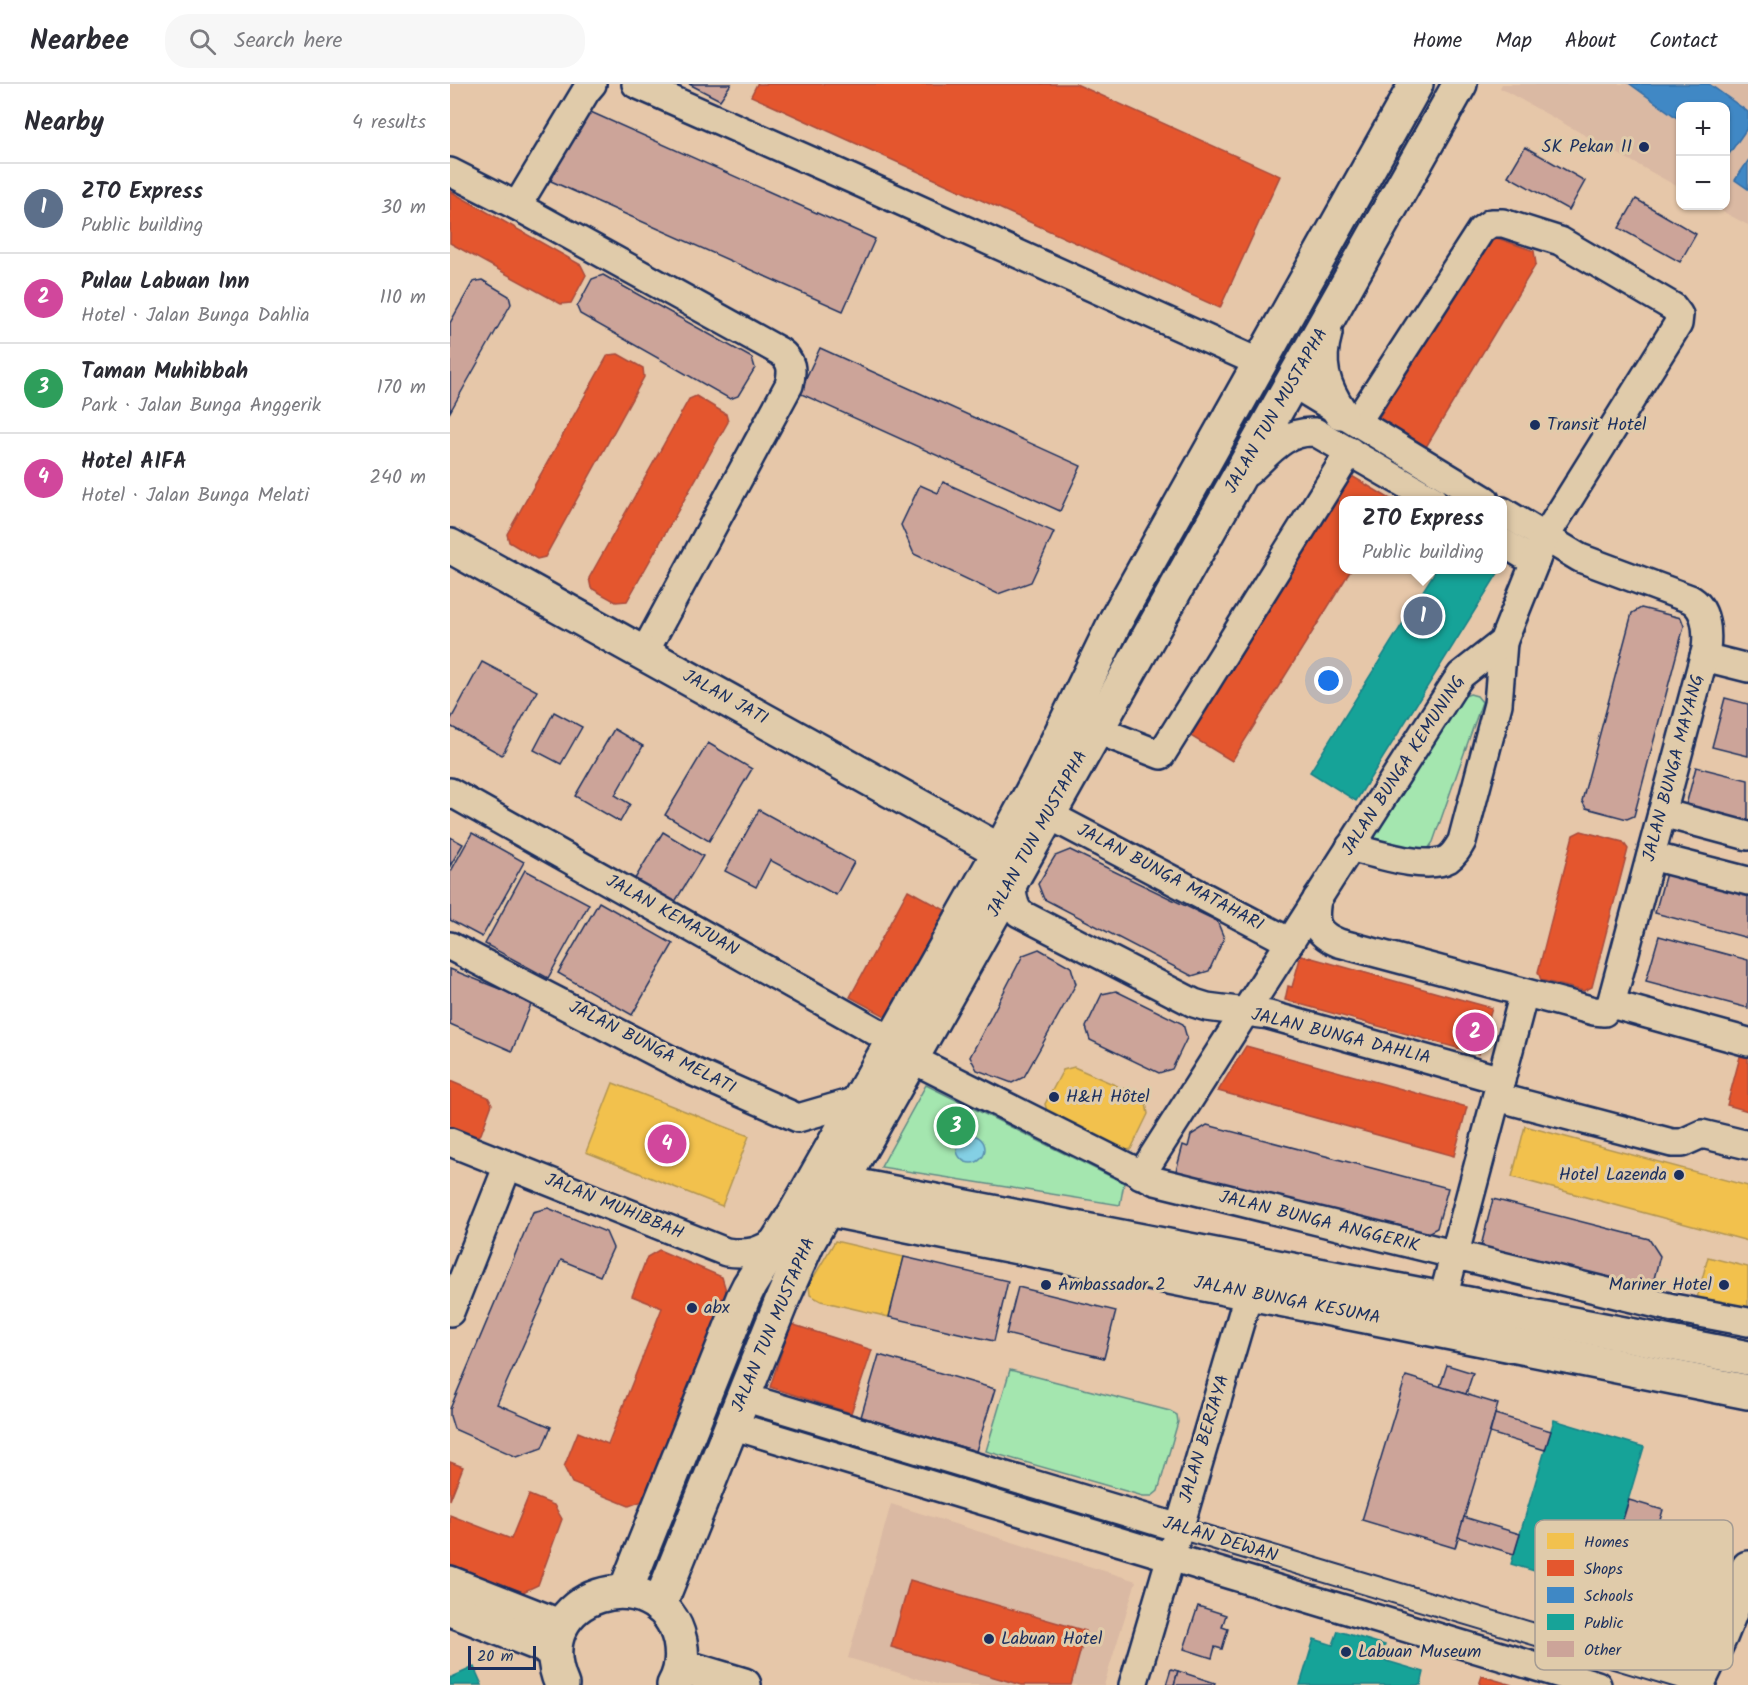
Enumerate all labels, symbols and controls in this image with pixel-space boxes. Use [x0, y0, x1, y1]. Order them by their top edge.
search box [165, 14, 585, 68]
text: Nearbee [30, 19, 129, 64]
text: Search here [234, 24, 342, 59]
icon: search [186, 25, 219, 58]
text: Home [1413, 25, 1462, 58]
text: Map [1495, 25, 1532, 58]
text: About [1565, 25, 1616, 58]
text: Contact [1649, 25, 1718, 58]
text: Nearby [24, 102, 104, 144]
map controls [1676, 102, 1730, 210]
button: + [1676, 102, 1730, 156]
text: 4 results [352, 107, 426, 139]
place label: SK Pekan II [1542, 133, 1632, 162]
marker: SK Pekan II [1637, 140, 1651, 154]
button: − [1676, 156, 1730, 210]
text: ZTO Express [81, 175, 203, 210]
text: 1 [40, 192, 47, 224]
text: 30 m [381, 192, 426, 224]
text: Public building [81, 210, 203, 242]
text: Pulau Labuan Inn [81, 265, 249, 300]
text: 2 [38, 282, 49, 314]
text: 110 m [380, 282, 426, 314]
text: Hotel · Jalan Bunga Dahlia [81, 300, 310, 332]
street label: JALAN TUN MUSTAPHA [1218, 323, 1336, 499]
text: Taman Muhibbah [81, 355, 248, 390]
text: 3 [38, 372, 49, 404]
text: 170 m [377, 372, 426, 404]
text: Park · Jalan Bunga Anggerik [81, 390, 321, 422]
place label: Transit Hotel [1547, 411, 1647, 440]
marker: Transit Hotel [1528, 418, 1542, 432]
text: Hotel AIFA [81, 445, 187, 480]
text: 4 [38, 462, 49, 494]
text: 240 m [369, 462, 426, 494]
text: Hotel · Jalan Bunga Melati [81, 480, 309, 512]
popup [1339, 496, 1507, 574]
text: ZTO Express [1362, 502, 1484, 537]
text: Public building [1362, 537, 1484, 569]
pin: 1 [1404, 594, 1442, 638]
street label: JALAN JATI [677, 663, 773, 733]
your location [1314, 666, 1343, 695]
street label: JALAN BUNGA KEMUNING [1335, 670, 1473, 862]
street label: JALAN BUNGA MAYANG [1635, 671, 1713, 865]
street label: JALAN TUN MUSTAPHA [980, 745, 1096, 923]
street label: JALAN BUNGA MATAHARI [1071, 816, 1269, 940]
street label: JALAN KEMAJUAN [600, 867, 744, 965]
street label: JALAN BUNGA MELATI [564, 993, 740, 1103]
street label: JALAN BUNGA DAHLIA [1248, 1001, 1434, 1073]
pin: 2 [1456, 1010, 1494, 1054]
place label: H&H Hôtel [1066, 1083, 1150, 1112]
marker: H&H Hôtel [1047, 1090, 1061, 1104]
pin: 3 [936, 1104, 976, 1148]
pin: 4 [648, 1122, 686, 1166]
place label: Hotel Lazenda [1559, 1161, 1667, 1190]
street label: JALAN MUHIBBAH [540, 1166, 688, 1248]
marker: Hotel Lazenda [1672, 1168, 1686, 1182]
street label: JALAN BUNGA ANGGERIK [1216, 1183, 1423, 1261]
street label: JALAN TUN MUSTAPHA [724, 1233, 824, 1417]
street label: JALAN BUNGA KESUMA [1191, 1269, 1383, 1333]
place label: Ambassador 2 [1058, 1271, 1166, 1300]
place label: Mariner Hotel [1609, 1271, 1713, 1300]
marker: Ambassador 2 [1039, 1278, 1053, 1292]
marker: Mariner Hotel [1717, 1278, 1731, 1292]
place label: abx [704, 1294, 730, 1323]
marker: abx [685, 1301, 699, 1315]
street label: JALAN BERJAYA [1172, 1371, 1238, 1507]
street label: JALAN DEWAN [1159, 1509, 1281, 1571]
legend [1535, 1520, 1733, 1670]
text: Homes [1584, 1530, 1629, 1555]
text: Shops [1584, 1557, 1623, 1582]
text: Schools [1584, 1584, 1634, 1609]
text: Public [1584, 1611, 1624, 1636]
place label: Labuan Hotel [1001, 1625, 1103, 1654]
marker: Labuan Hotel [982, 1632, 996, 1646]
place label: Labuan Museum [1358, 1638, 1481, 1667]
text: Other [1584, 1638, 1623, 1663]
scale bar [468, 1643, 536, 1670]
text: 20 m [477, 1644, 513, 1669]
marker: Labuan Museum [1339, 1645, 1353, 1659]

